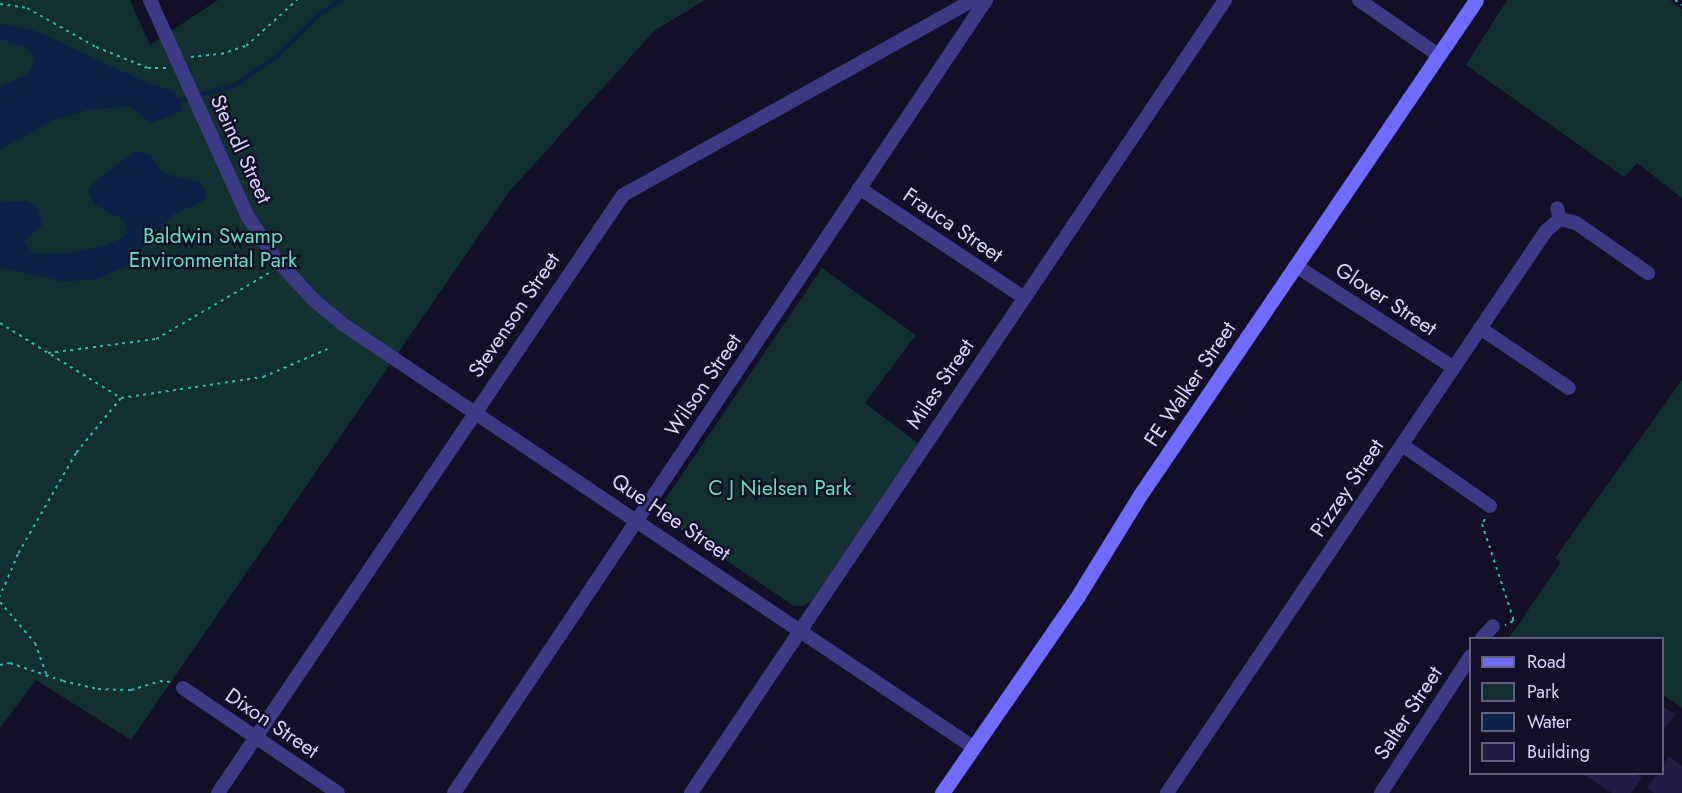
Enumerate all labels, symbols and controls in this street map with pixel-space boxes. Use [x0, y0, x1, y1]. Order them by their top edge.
street label: Steindl Street [205, 91, 277, 207]
street label: Frauca Street [898, 182, 1008, 268]
park label: Baldwin Swamp Environmental Park [129, 223, 297, 273]
street label: Stevenson Street [463, 248, 565, 382]
street label: Glover Street [1331, 257, 1441, 341]
street label: FE Walker Street [1139, 317, 1241, 451]
street label: Wilson Street [659, 329, 747, 441]
street label: Miles Street [901, 334, 979, 434]
street label: Pizzey Street [1305, 434, 1389, 542]
street label: Que Hee Street [607, 468, 735, 566]
park label: C J Nielsen Park [708, 475, 852, 501]
legend [1469, 637, 1664, 775]
text: Road [1527, 649, 1566, 675]
street label: Salter Street [1369, 662, 1447, 764]
text: Park [1527, 679, 1559, 705]
street label: Dixon Street [221, 683, 323, 763]
text: Water [1527, 709, 1571, 735]
text: Building [1527, 739, 1590, 765]

